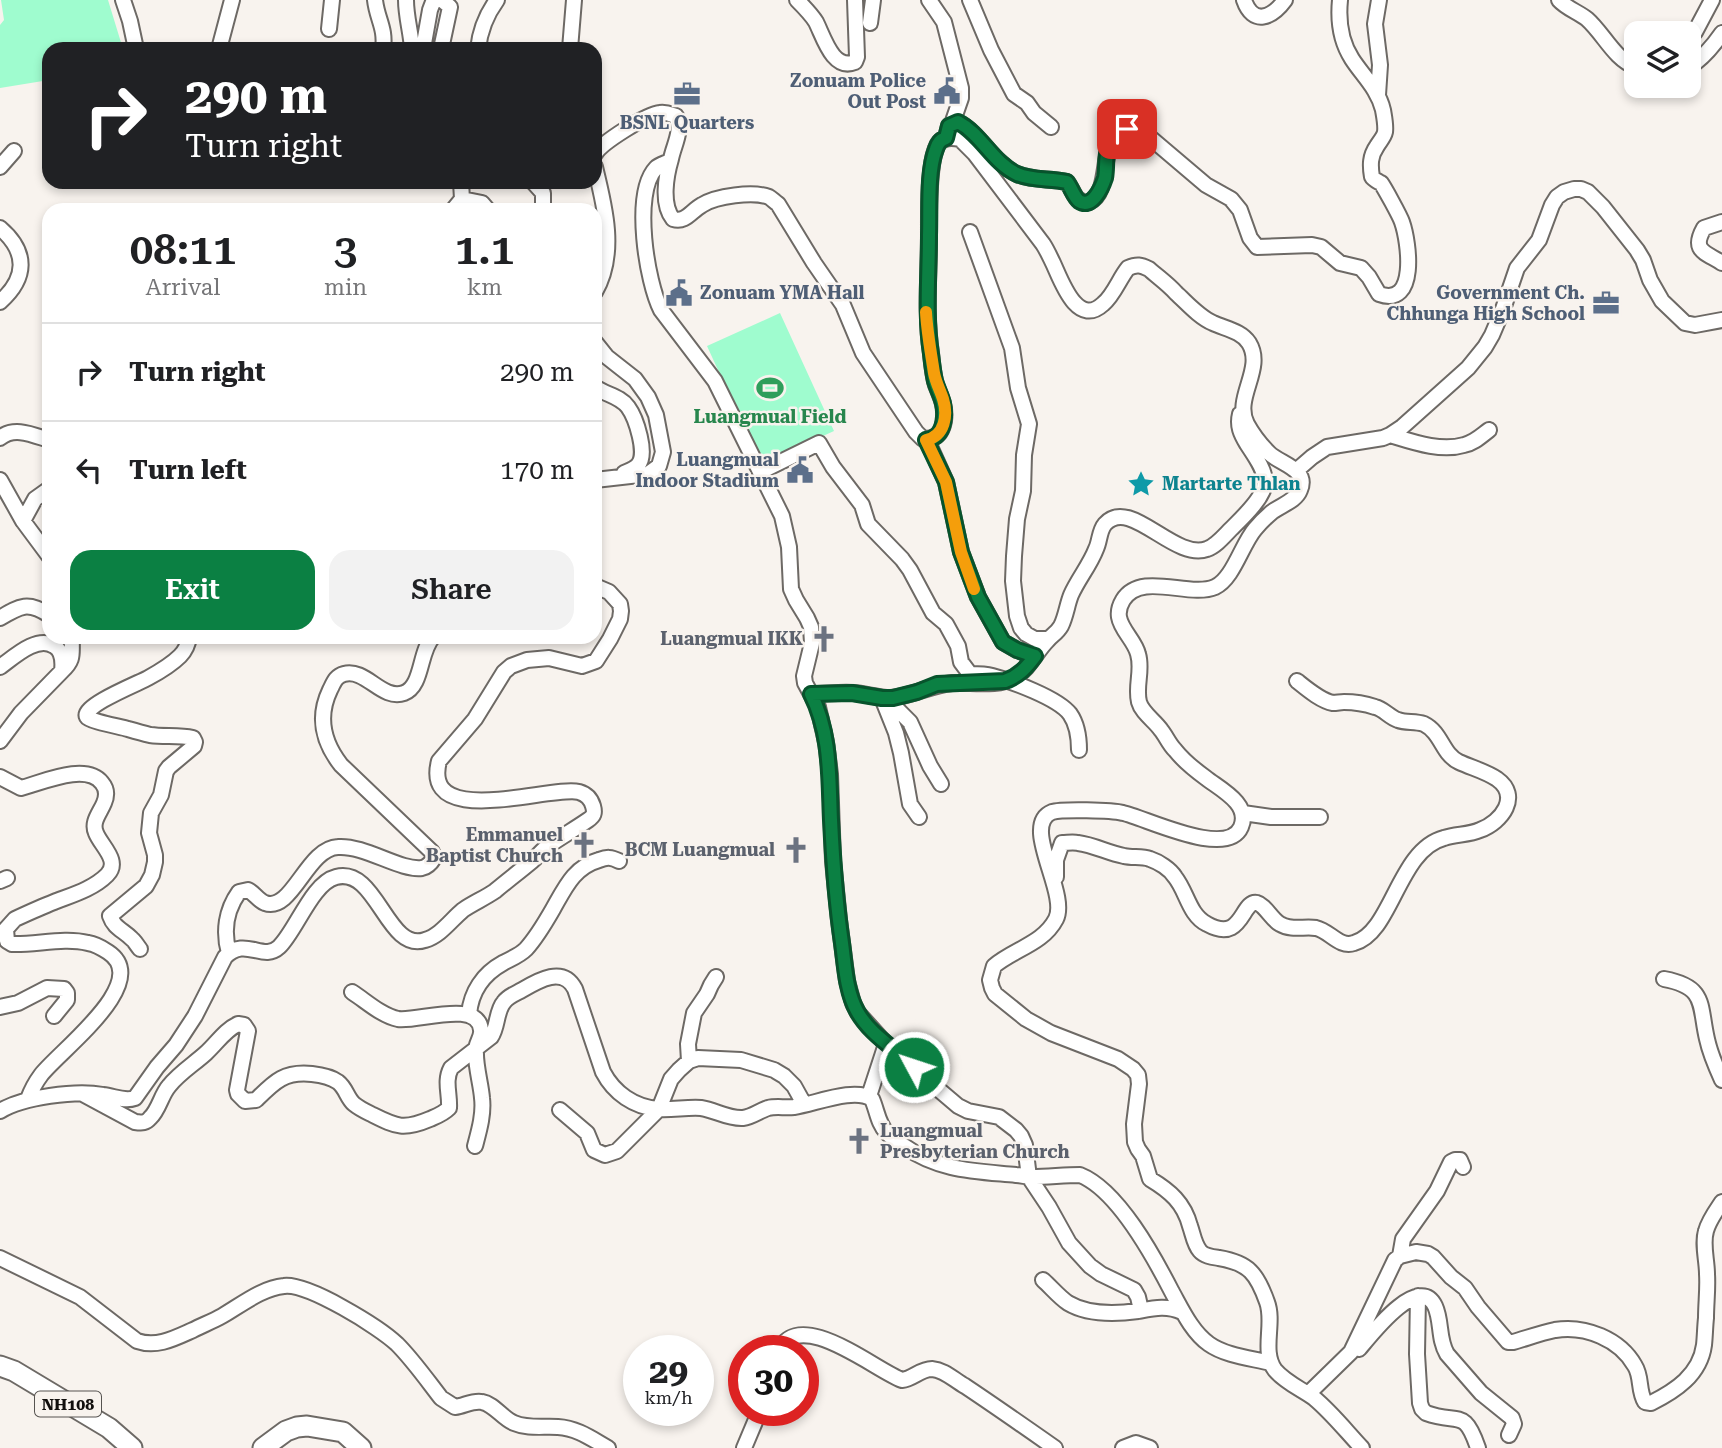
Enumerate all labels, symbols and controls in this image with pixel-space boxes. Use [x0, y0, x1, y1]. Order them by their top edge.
map controls [1624, 21, 1701, 98]
button: layers [1624, 21, 1701, 98]
text: 290 m [185, 68, 327, 125]
icon: right [70, 70, 161, 161]
place label: Zonuam Police Out Post [790, 70, 926, 112]
public building icon: Zonuam Police Out Post [932, 76, 962, 106]
office icon: BSNL Quarters [672, 79, 702, 109]
pin [1097, 99, 1157, 159]
icon: arrive [1108, 110, 1146, 148]
place label: BSNL Quarters [620, 112, 754, 133]
text: Turn right [185, 127, 342, 165]
text: 08:11 [130, 225, 236, 274]
text: 3 [334, 225, 357, 274]
text: 1.1 [455, 225, 514, 274]
text: Arrival [146, 274, 220, 301]
text: min [324, 274, 367, 301]
text: km [467, 274, 502, 301]
public building icon: Zonuam YMA Hall [664, 278, 694, 308]
place label: Zonuam YMA Hall [700, 282, 864, 303]
place label: Government Ch. Chhunga High School [1387, 282, 1585, 324]
office icon: Government Ch. Chhunga High School [1591, 288, 1621, 318]
icon: right [70, 353, 108, 391]
text: Turn right [129, 357, 265, 387]
text: 290 m [500, 357, 574, 387]
sports icon: Luangmual Field [755, 373, 785, 403]
place label: Luangmual Field [694, 406, 846, 427]
place label: Luangmual Indoor Stadium [635, 449, 780, 491]
icon: left [70, 451, 108, 489]
text: Turn left [129, 455, 247, 485]
text: 170 m [500, 455, 574, 485]
public building icon: Luangmual Indoor Stadium [785, 455, 815, 485]
place icon: Martarte Thlan [1126, 469, 1156, 499]
place label: Martarte Thlan [1162, 473, 1300, 494]
button: Exit [70, 550, 315, 630]
button: Share [329, 550, 574, 630]
church icon: Luangmual IKK [809, 624, 839, 654]
place label: Luangmual IKK [660, 628, 803, 649]
place label: Emmanuel Baptist Church [426, 824, 563, 866]
church icon: Emmanuel Baptist Church [569, 830, 599, 860]
church icon: BCM Luangmual [781, 835, 811, 865]
place label: BCM Luangmual [625, 839, 775, 860]
position arrow [877, 1030, 951, 1104]
place label: Luangmual Presbyterian Church [880, 1120, 1070, 1162]
church icon: Luangmual Presbyterian Church [844, 1126, 874, 1156]
speed limit sign: 30 [728, 1335, 819, 1426]
text: 29 [649, 1351, 688, 1392]
text: km/h [644, 1387, 693, 1408]
road number: NH108 [35, 1392, 101, 1416]

